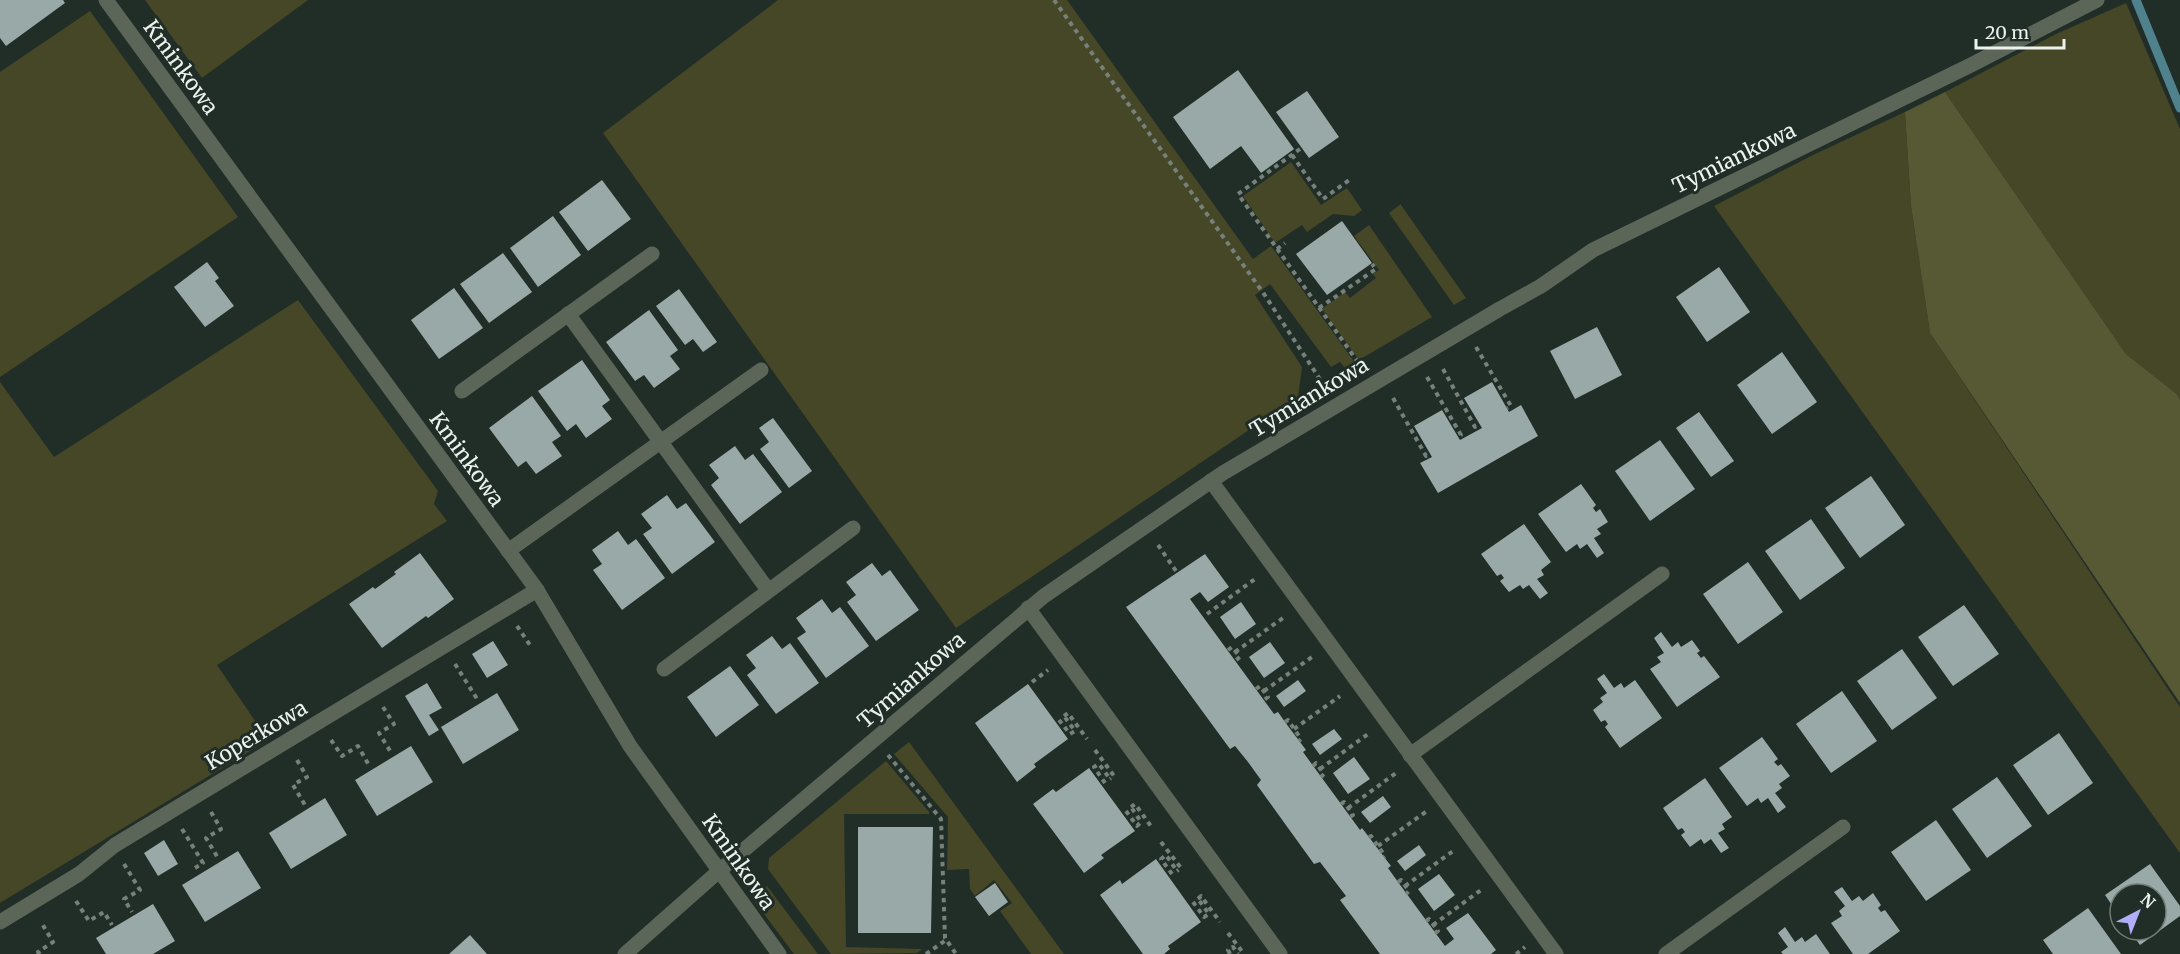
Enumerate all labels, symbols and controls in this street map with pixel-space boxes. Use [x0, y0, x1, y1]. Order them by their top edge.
scale bar [1976, 12, 2064, 50]
street label: Kminkowa [138, 14, 224, 120]
text: 20 m [1985, 21, 2029, 44]
street label: Tymiankowa [1668, 117, 1800, 199]
street label: Tymiankowa [1245, 351, 1373, 443]
street label: Kminkowa [424, 406, 510, 512]
street label: Tymiankowa [852, 626, 970, 734]
street label: Koperkowa [200, 694, 312, 776]
street label: Kminkowa [696, 809, 782, 915]
north arrow [2108, 882, 2168, 942]
text: N [2137, 889, 2160, 913]

